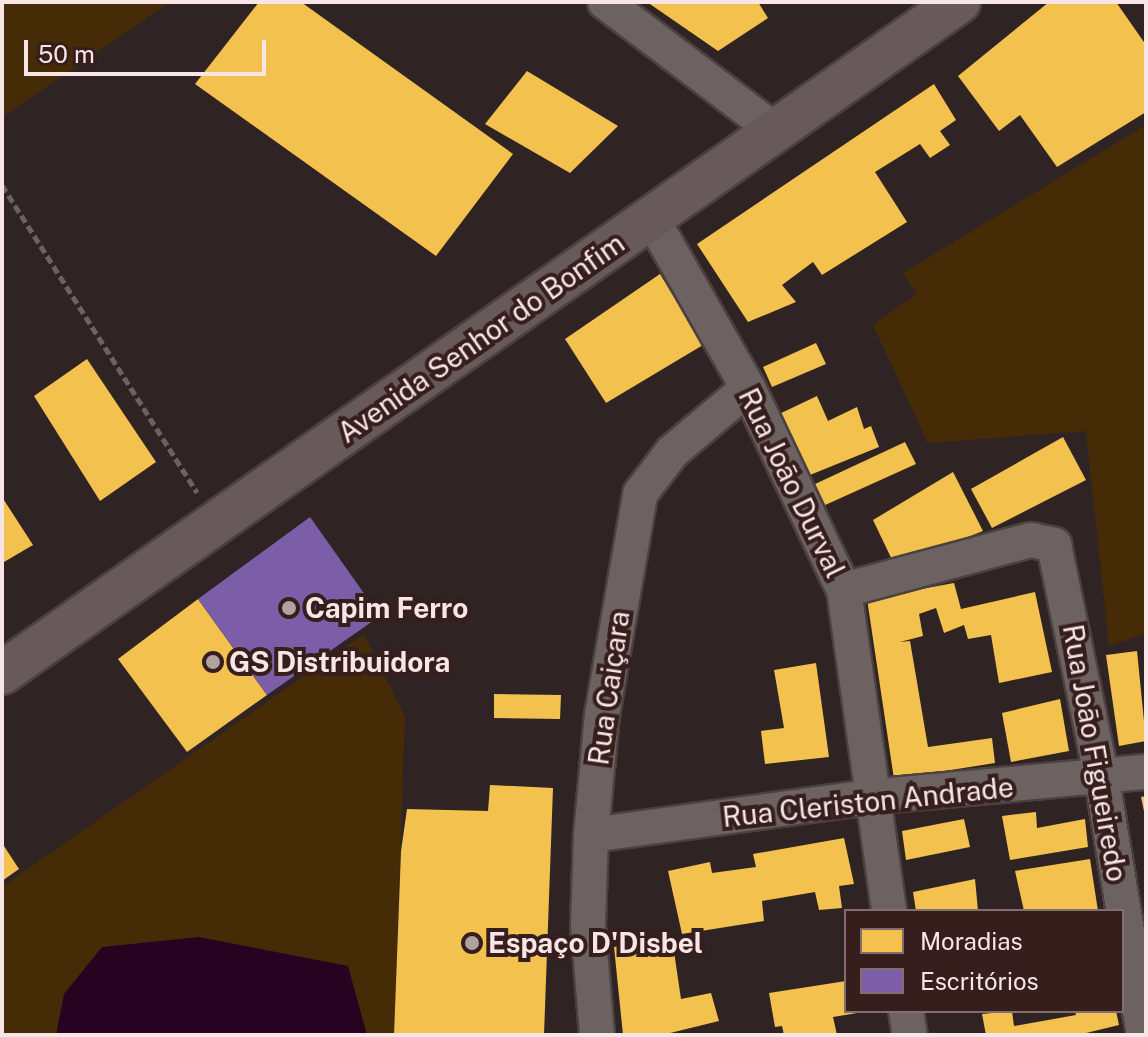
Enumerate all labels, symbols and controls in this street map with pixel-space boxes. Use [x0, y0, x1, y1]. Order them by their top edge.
scale bar [28, 24, 270, 74]
text: 50 m [38, 40, 95, 68]
street label: Avenida Senhor do Bonfim [331, 226, 631, 450]
street label: Rua João Durval [732, 383, 852, 583]
place label: Capim Ferro [305, 591, 468, 625]
marker: Capim Ferro [280, 599, 298, 617]
street label: Rua Caiçara [582, 609, 636, 767]
street label: Rua João Figueiredo [1056, 622, 1134, 884]
place label: GS Distribuidora [229, 645, 450, 679]
marker: GS Distribuidora [204, 653, 222, 671]
street label: Rua Cleriston Andrade [721, 770, 1015, 834]
legend [844, 909, 1124, 1013]
place label: Espaço D'Disbel [488, 926, 703, 960]
text: Moradias [920, 927, 1023, 955]
marker: Espaço D'Disbel [463, 934, 481, 952]
text: Escritórios [920, 967, 1039, 995]

